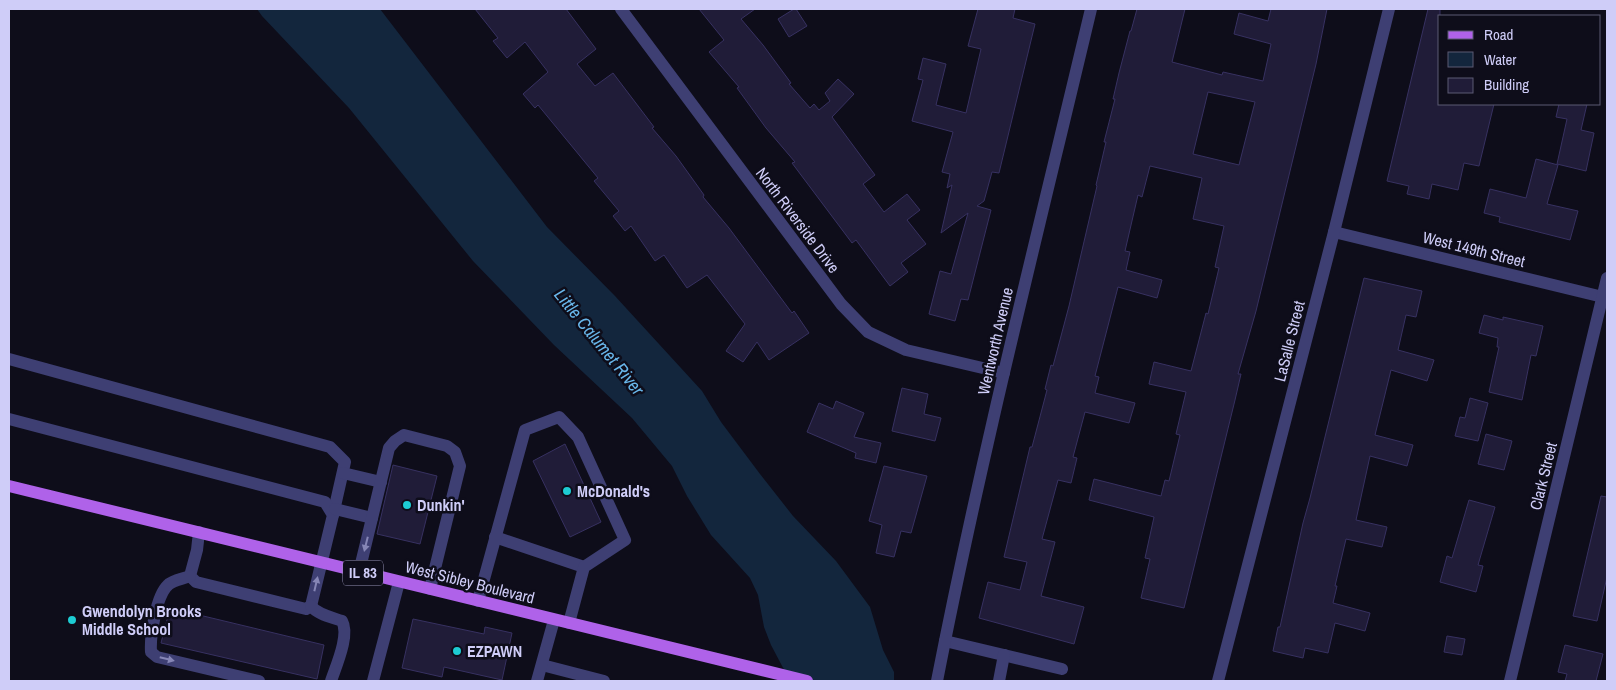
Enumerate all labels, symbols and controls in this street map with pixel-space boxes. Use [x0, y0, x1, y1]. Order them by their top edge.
legend [1438, 15, 1601, 105]
text: Road [1484, 24, 1513, 45]
text: Water [1484, 49, 1516, 70]
text: Building [1484, 74, 1529, 95]
street label: North Riverside Drive [751, 163, 845, 277]
street label: West 149th Street [1420, 226, 1528, 272]
water label: Little Calumet River [549, 283, 651, 401]
street label: Wentworth Avenue [972, 285, 1018, 397]
street label: LaSalle Street [1268, 298, 1310, 384]
street label: Clark Street [1524, 439, 1562, 512]
place label: McDonald's [577, 480, 650, 502]
marker: McDonald's [561, 485, 573, 497]
place label: Dunkin' [417, 494, 465, 516]
marker: Dunkin' [401, 499, 413, 511]
one-way arrow [362, 537, 370, 552]
street label: West Sibley Boulevard [403, 555, 537, 609]
road number: IL 83 [343, 560, 383, 586]
one-way arrow [312, 576, 320, 591]
place label: Gwendolyn Brooks Middle School [82, 600, 202, 640]
marker: Gwendolyn Brooks Middle School [66, 614, 78, 626]
place label: EZPAWN [467, 640, 522, 662]
marker: EZPAWN [451, 645, 463, 657]
one-way arrow [159, 655, 174, 663]

